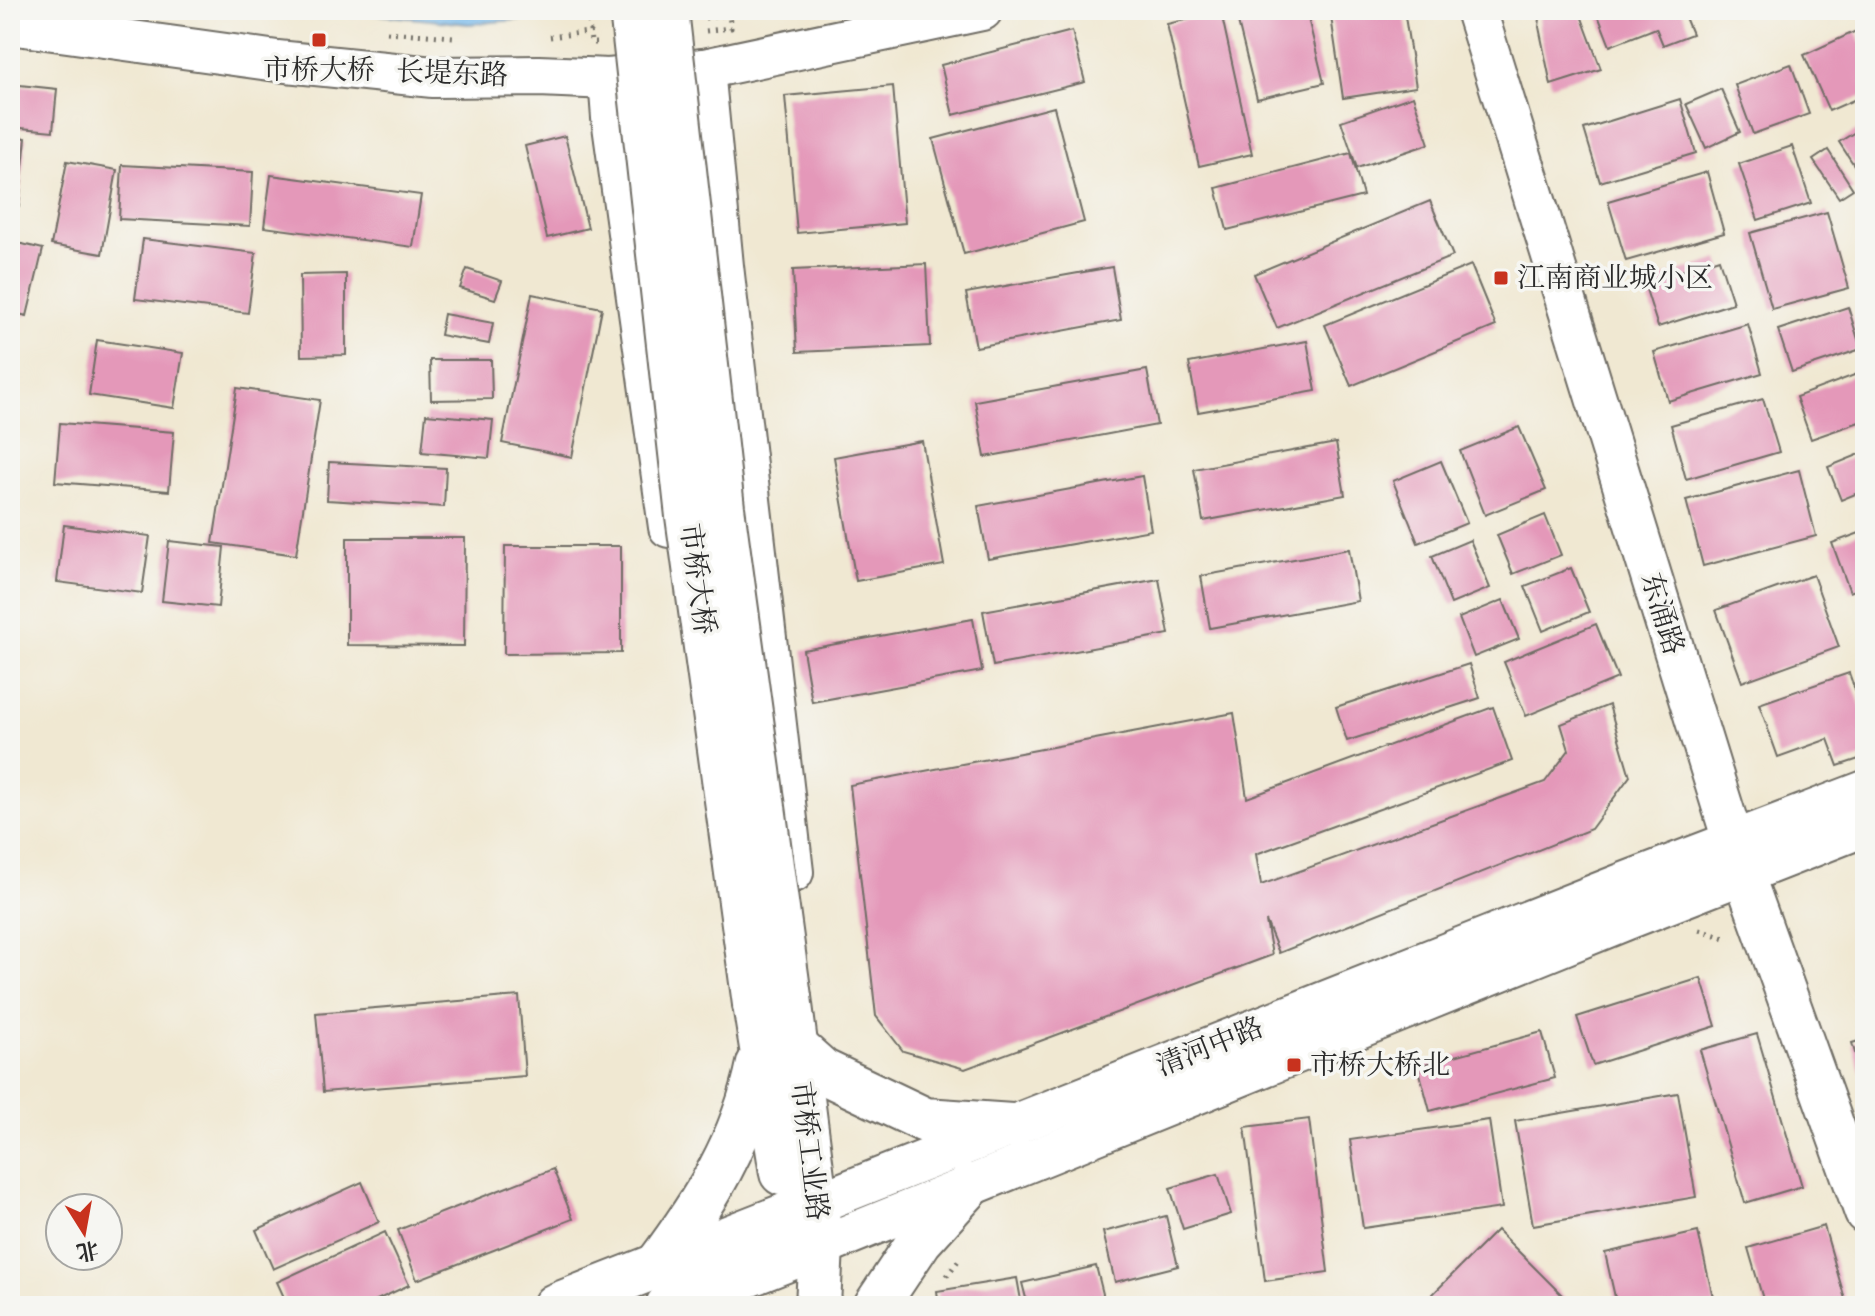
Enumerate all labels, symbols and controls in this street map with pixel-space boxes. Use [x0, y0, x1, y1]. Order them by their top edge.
marker: 市桥大桥 [310, 31, 328, 49]
place label: 市桥大桥 [263, 53, 375, 88]
street label: 长堤东路 [395, 55, 509, 93]
place label: 江南商业城小区 [1517, 261, 1713, 296]
marker: 江南商业城小区 [1492, 269, 1510, 287]
street label: 市桥大桥 [672, 521, 722, 637]
street label: 东涌路 [1633, 569, 1691, 659]
street label: 清河中路 [1152, 1010, 1268, 1084]
place label: 市桥大桥北 [1310, 1048, 1450, 1083]
marker: 市桥大桥北 [1285, 1056, 1303, 1074]
street label: 市桥工业路 [783, 1079, 835, 1223]
north arrow [44, 1192, 124, 1272]
text: 北 [74, 1235, 101, 1266]

